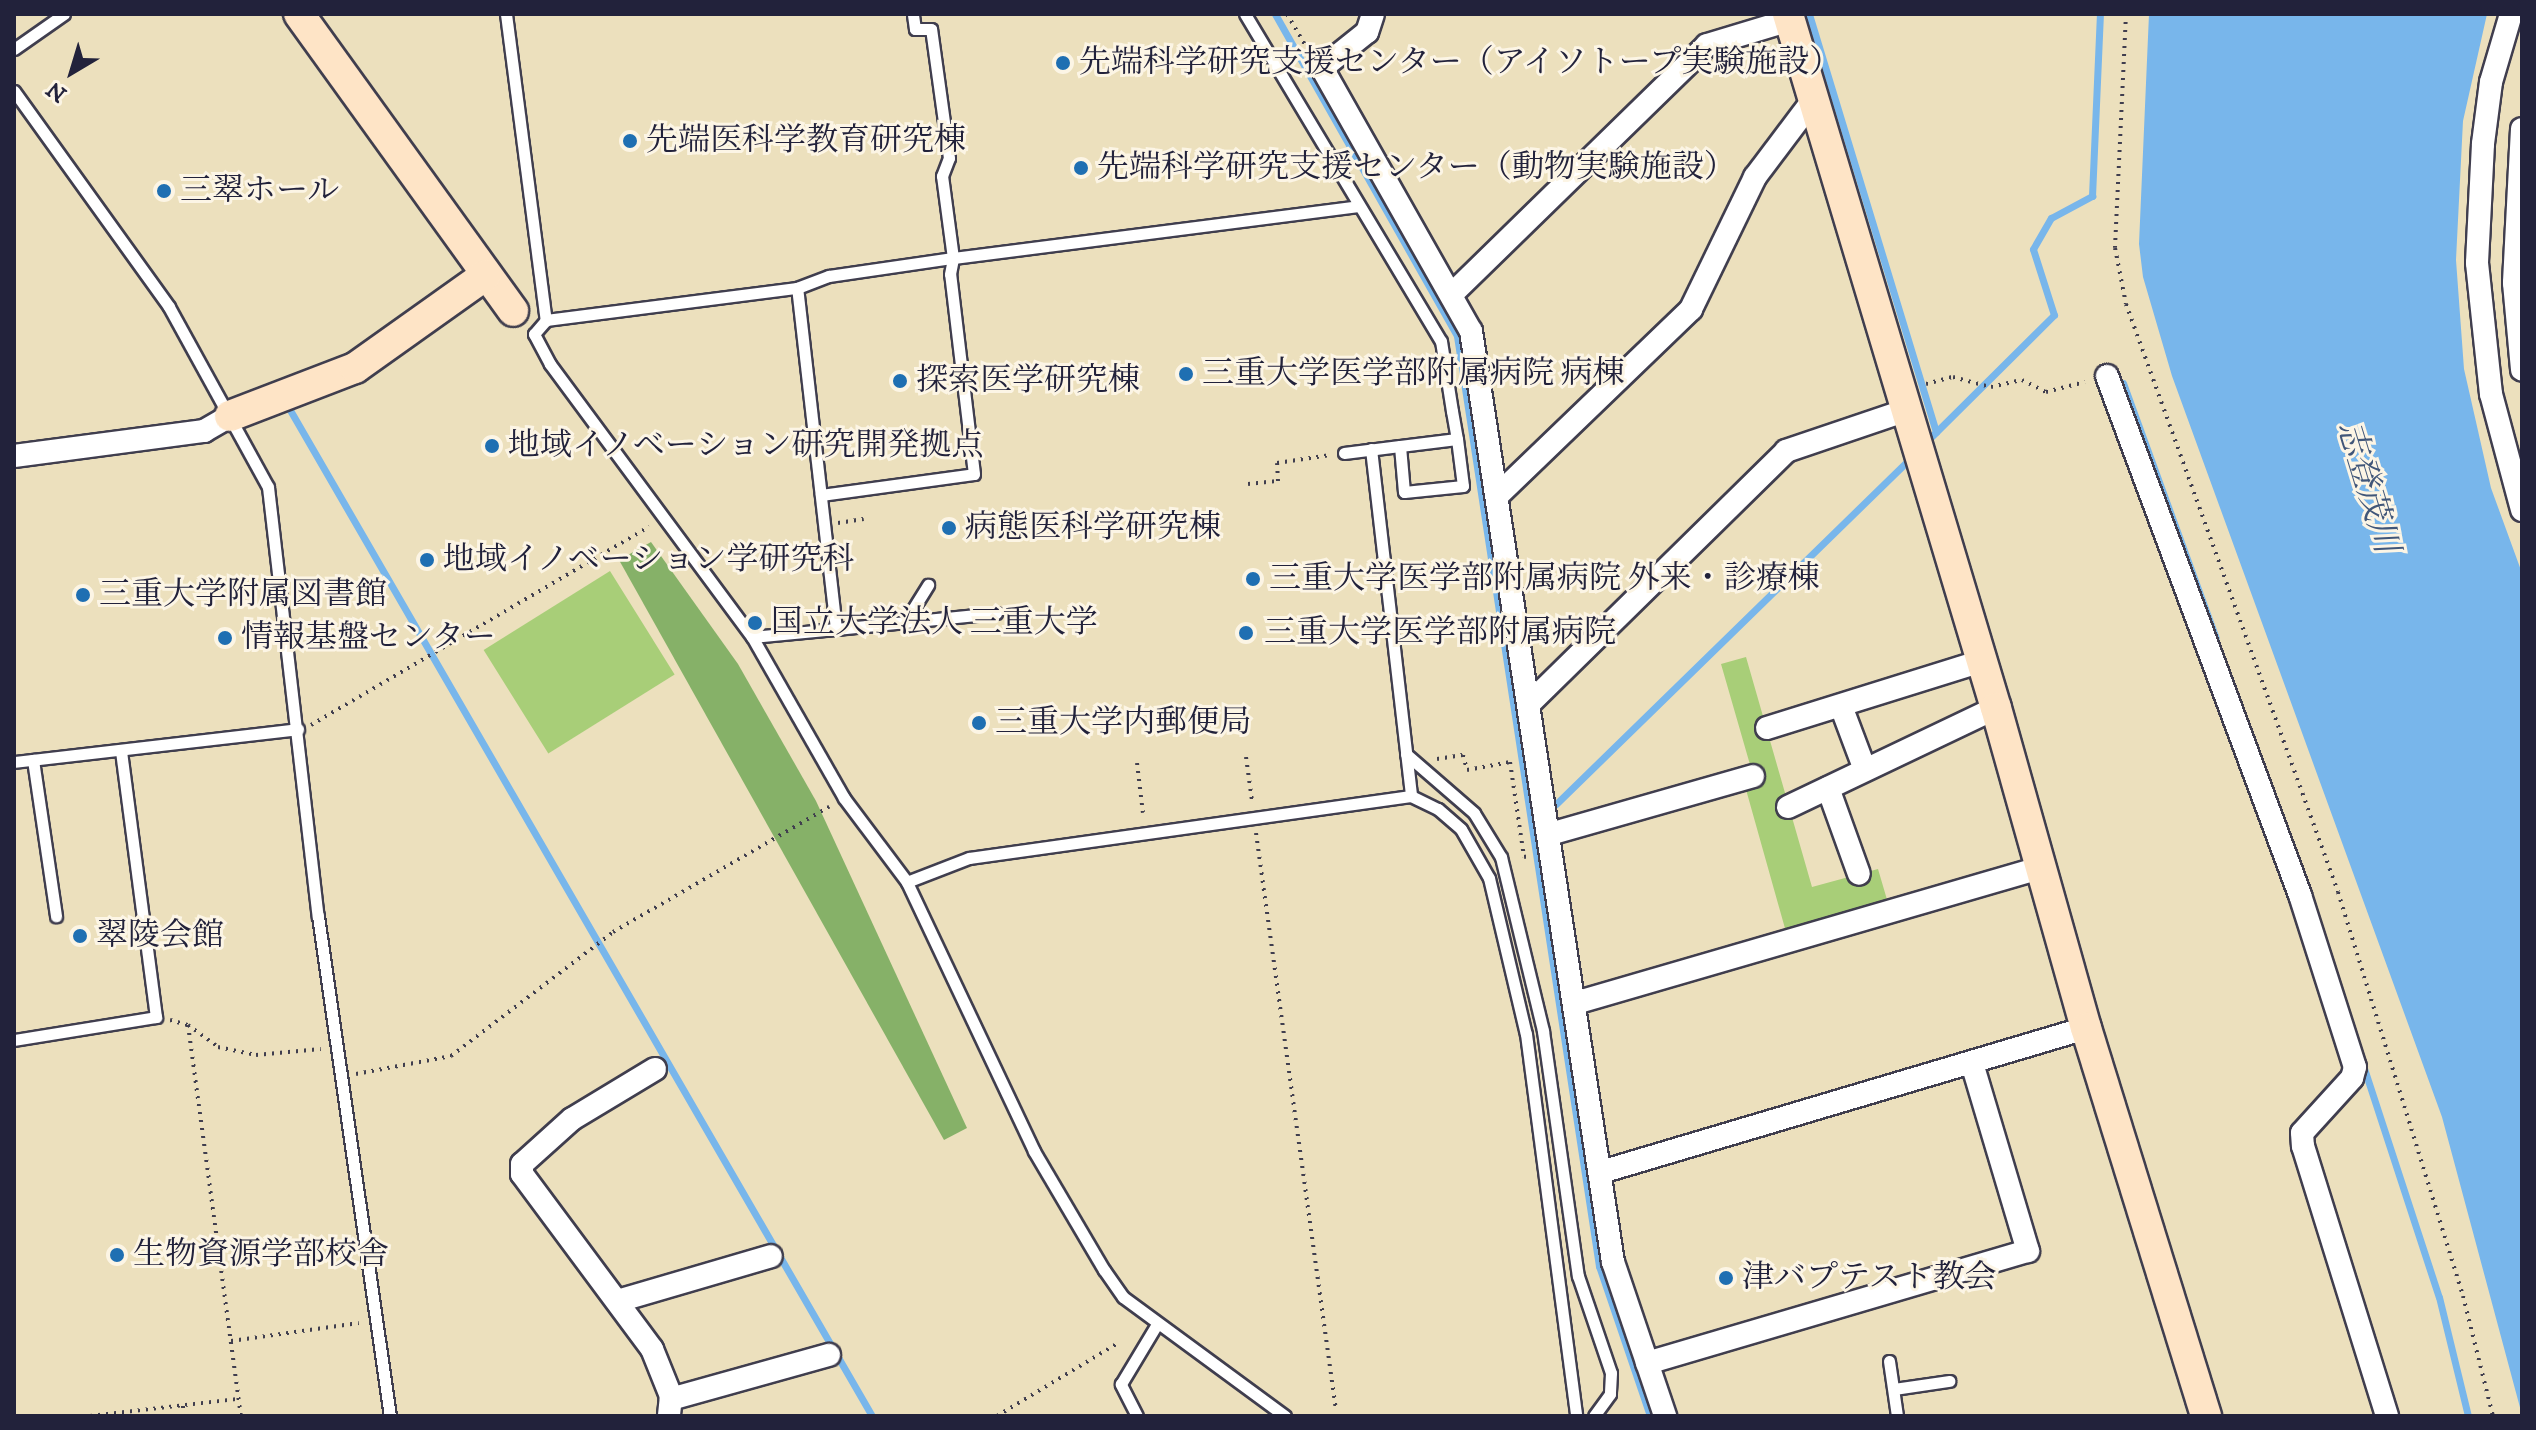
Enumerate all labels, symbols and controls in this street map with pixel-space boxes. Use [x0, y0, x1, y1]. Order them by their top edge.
north arrow [32, 32, 112, 112]
place label: 先端科学研究支援センター（アイソトープ実験施設） [1079, 44, 1847, 82]
marker: 先端科学研究支援センター（アイソトープ実験施設） [1054, 54, 1072, 72]
text: N [41, 75, 72, 108]
place label: 先端医科学教育研究棟 [646, 122, 966, 160]
marker: 先端医科学教育研究棟 [621, 132, 639, 150]
place label: 先端科学研究支援センター（動物実験施設） [1097, 149, 1737, 187]
marker: 先端科学研究支援センター（動物実験施設） [1072, 159, 1090, 177]
place label: 三翠ホール [180, 172, 340, 210]
marker: 三翠ホール [155, 182, 173, 200]
place label: 三重大学医学部附属病院 病棟 [1202, 355, 1625, 393]
place label: 探索医学研究棟 [916, 362, 1140, 400]
marker: 三重大学医学部附属病院 病棟 [1177, 365, 1195, 383]
marker: 探索医学研究棟 [891, 372, 909, 390]
water label: 志登茂川 [2328, 416, 2406, 558]
place label: 地域イノベーション研究開発拠点 [508, 427, 988, 465]
marker: 地域イノベーション研究開発拠点 [483, 437, 501, 455]
place label: 病態医科学研究棟 [965, 509, 1221, 547]
marker: 病態医科学研究棟 [940, 519, 958, 537]
place label: 地域イノベーション学研究科 [443, 541, 859, 579]
marker: 地域イノベーション学研究科 [418, 551, 436, 569]
place label: 三重大学医学部附属病院 外来・診療棟 [1269, 560, 1820, 598]
marker: 三重大学医学部附属病院 外来・診療棟 [1244, 570, 1262, 588]
place label: 三重大学附属図書館 [99, 576, 387, 614]
marker: 三重大学附属図書館 [74, 586, 92, 604]
place label: 国立大学法人 三重大学 [771, 604, 1098, 642]
marker: 国立大学法人 三重大学 [746, 614, 764, 632]
place label: 三重大学医学部附属病院 [1264, 614, 1616, 652]
place label: 情報基盤センター [241, 619, 497, 657]
marker: 三重大学医学部附属病院 [1235, 622, 1257, 644]
marker: 情報基盤センター [216, 629, 234, 647]
place label: 三重大学内郵便局 [995, 704, 1251, 742]
marker: 三重大学内郵便局 [970, 714, 988, 732]
place label: 翠陵会館 [96, 917, 224, 955]
marker: 翠陵会館 [71, 927, 89, 945]
place label: 生物資源学部校舎 [133, 1236, 389, 1274]
marker: 生物資源学部校舎 [108, 1246, 126, 1264]
place label: 津バプテスト教会 [1742, 1259, 1998, 1297]
marker: 津バプテスト教会 [1717, 1269, 1735, 1287]

